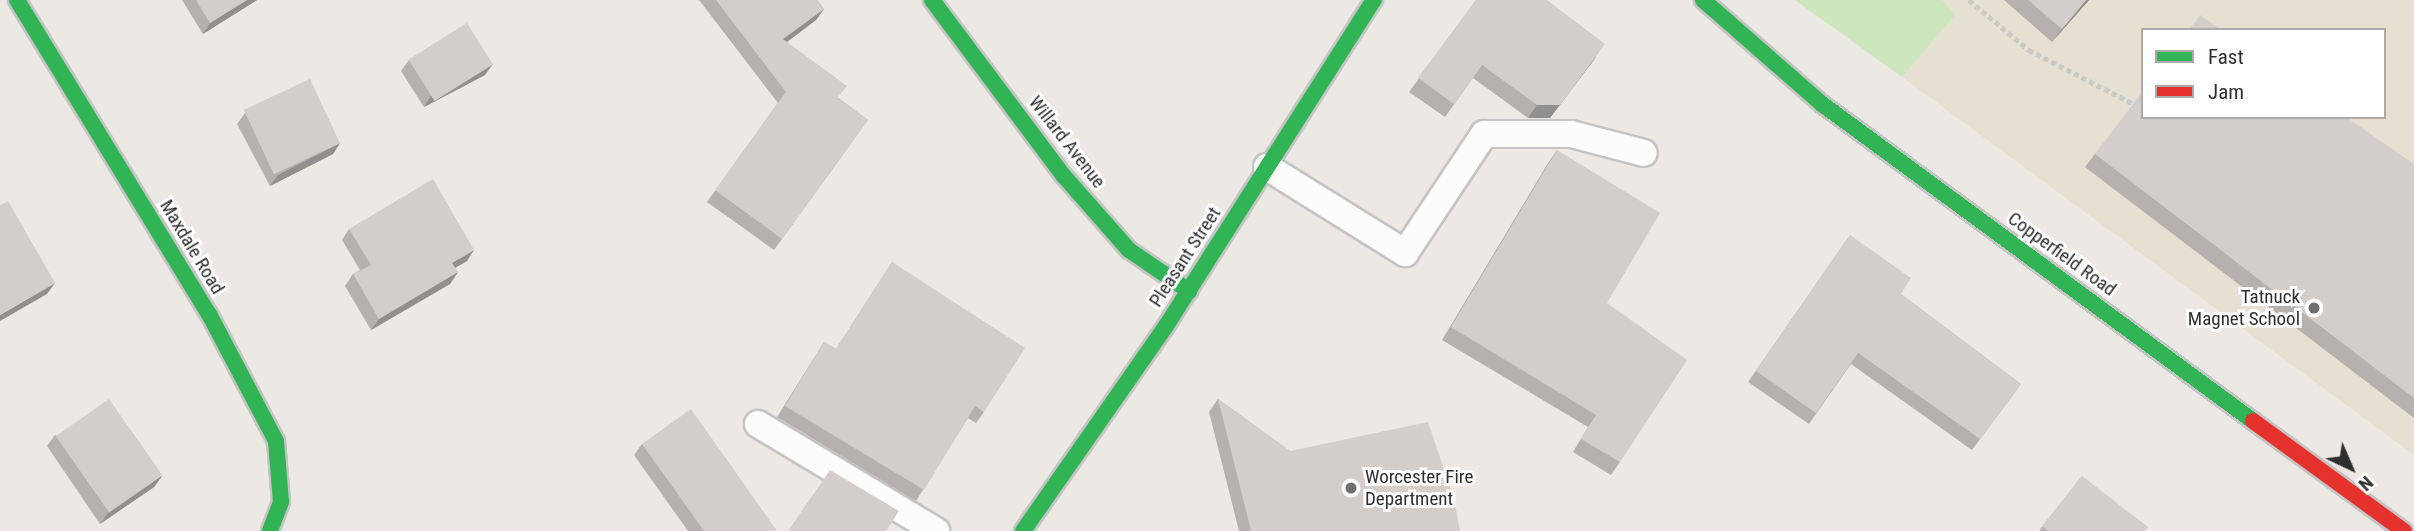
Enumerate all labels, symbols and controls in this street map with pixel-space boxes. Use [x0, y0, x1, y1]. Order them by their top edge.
legend [2141, 28, 2386, 119]
text: Fast [2208, 45, 2244, 69]
text: Jam [2208, 80, 2244, 104]
street label: Willard Avenue [1024, 91, 1110, 193]
street label: Maxdale Road [155, 196, 229, 298]
street label: Pleasant Street [1144, 203, 1226, 311]
street label: Copperfield Road [2003, 207, 2121, 301]
place label: Tatnuck Magnet School [2188, 286, 2300, 330]
marker: Tatnuck Magnet School [2306, 300, 2322, 316]
north arrow [2316, 433, 2386, 503]
place label: Worcester Fire Department [1365, 466, 1473, 510]
text: N [2354, 471, 2378, 496]
marker: Worcester Fire Department [1343, 480, 1359, 496]

